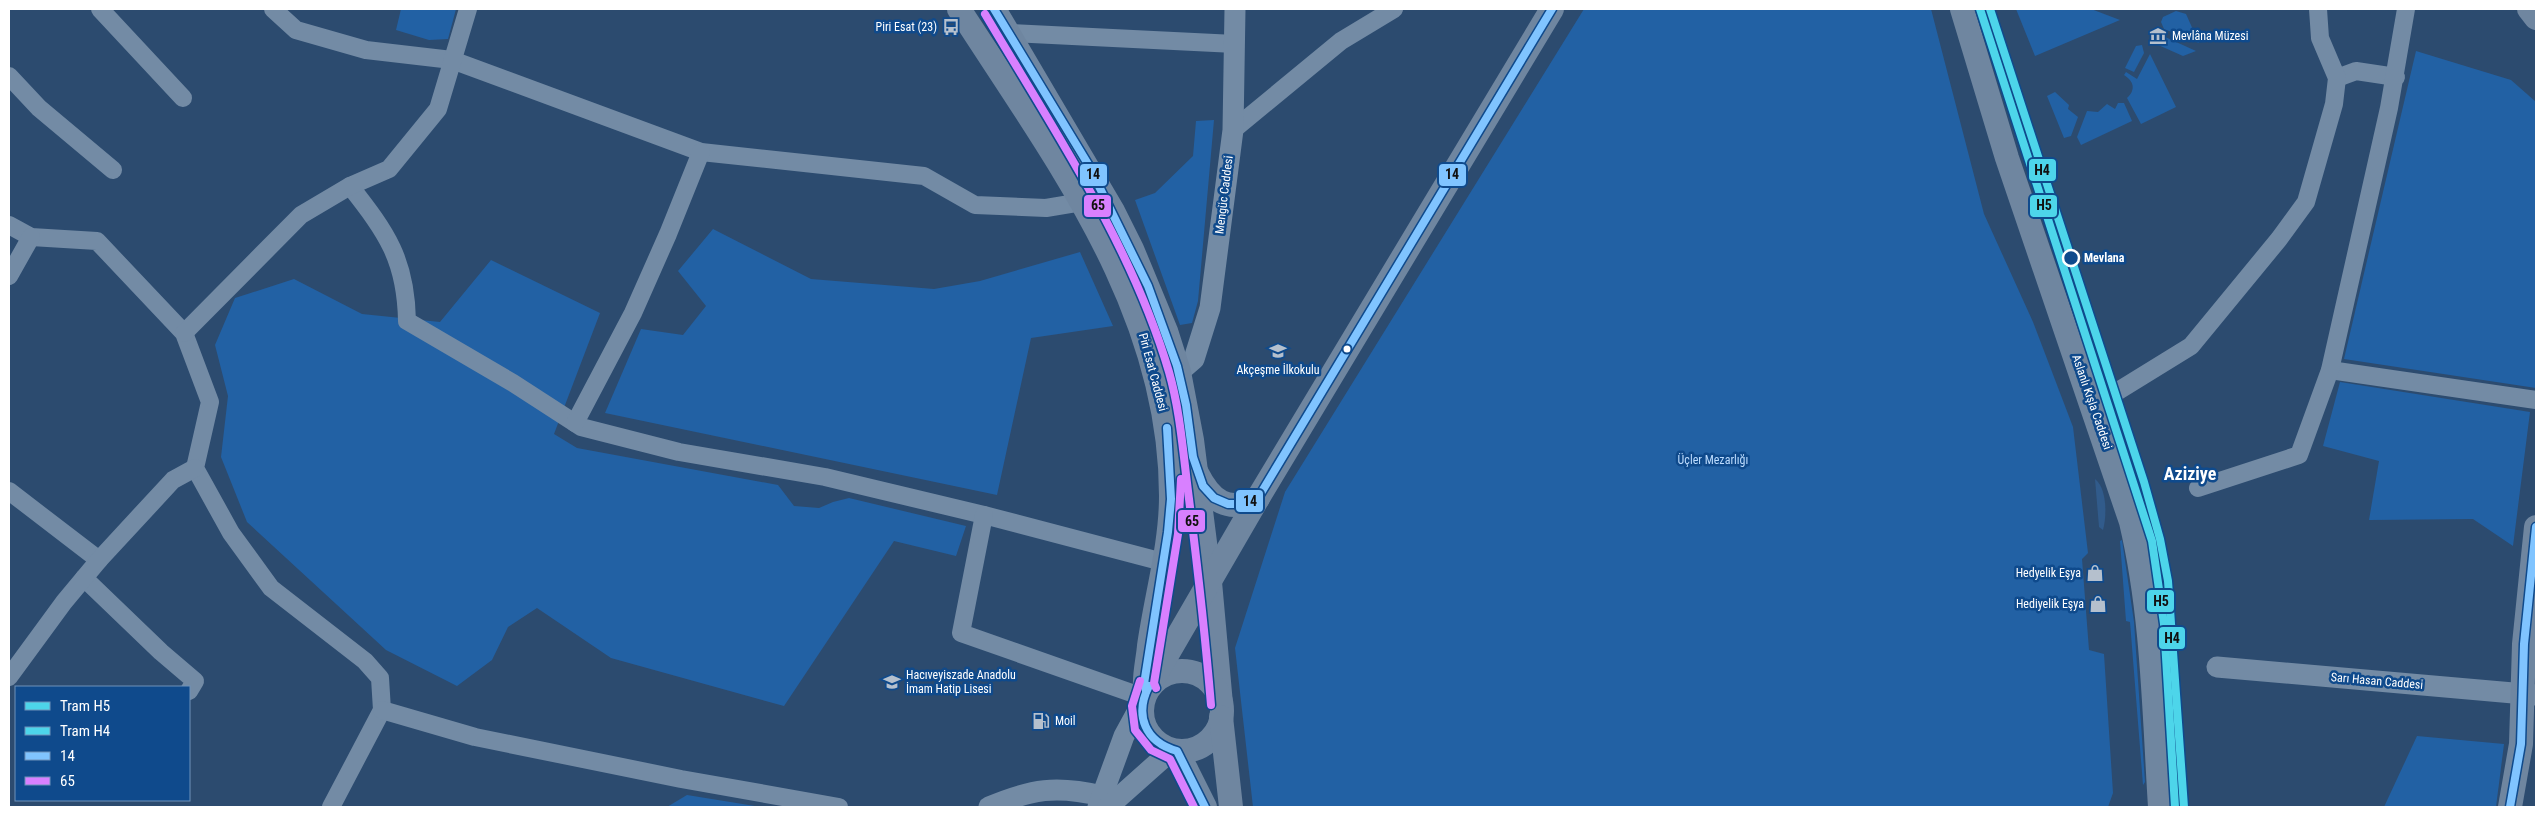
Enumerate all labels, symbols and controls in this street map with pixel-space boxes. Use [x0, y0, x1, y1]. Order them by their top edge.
bus stop icon: Piri Esat (23) [941, 17, 961, 37]
place label: Piri Esat (23) [876, 20, 937, 34]
museum icon: Mevlâna Müzesi [2148, 26, 2168, 46]
place label: Mevlâna Müzesi [2172, 29, 2248, 43]
street label: Mengüc Caddesi [1212, 155, 1236, 235]
line badge: H4 [2028, 158, 2057, 182]
text: H4 [2034, 162, 2050, 178]
line badge: 14 [1079, 163, 1108, 187]
line badge: 14 [1438, 163, 1467, 187]
text: 14 [1086, 166, 1100, 182]
text: 14 [1445, 166, 1459, 182]
line badge: 65 [1083, 194, 1112, 218]
line badge: H5 [2029, 194, 2058, 218]
text: 65 [1091, 197, 1105, 213]
text: H5 [2036, 197, 2052, 213]
marker: Mevlana [2062, 249, 2080, 267]
place label: Mevlana [2084, 251, 2125, 265]
street label: Piri Esat Caddesi [1136, 331, 1170, 413]
school or university icon: Akçeşme İlkokulu [1268, 341, 1288, 361]
unlabelled marker [1342, 344, 1352, 354]
street label: Aslanlı Kışla Caddesi [2069, 353, 2115, 451]
place label: Akçeşme İlkokulu [1236, 362, 1320, 377]
park label: Üçler Mezarlığı [1678, 452, 1748, 467]
district label: Aziziye [2164, 463, 2217, 484]
line badge: 14 [1235, 489, 1264, 513]
text: 14 [1243, 493, 1257, 509]
line badge: 65 [1177, 509, 1206, 533]
text: 65 [1185, 513, 1199, 529]
shop icon: Hedyelik Eşya [2085, 563, 2105, 583]
place label: Hedyelik Eşya [2016, 566, 2081, 580]
line badge: H5 [2146, 589, 2175, 613]
text: H5 [2153, 593, 2169, 609]
shop icon: Hediyelik Eşya [2088, 594, 2108, 614]
place label: Hediyelik Eşya [2016, 597, 2084, 611]
line badge: H4 [2158, 626, 2186, 650]
text: H4 [2164, 630, 2180, 646]
place label: Hacıveyiszade Anadolu İmam Hatip Lisesi [906, 668, 1016, 696]
street label: Sarı Hasan Caddesi [2330, 670, 2424, 692]
school or university icon: Hacıveyiszade Anadolu İmam Hatip Lisesi [882, 672, 902, 692]
legend [15, 686, 190, 801]
text: Tram H5 [60, 697, 110, 715]
fuel station icon: Moil [1031, 711, 1051, 731]
place label: Moil [1055, 714, 1076, 728]
text: Tram H4 [60, 722, 110, 740]
text: 14 [60, 747, 75, 765]
text: 65 [60, 772, 75, 790]

